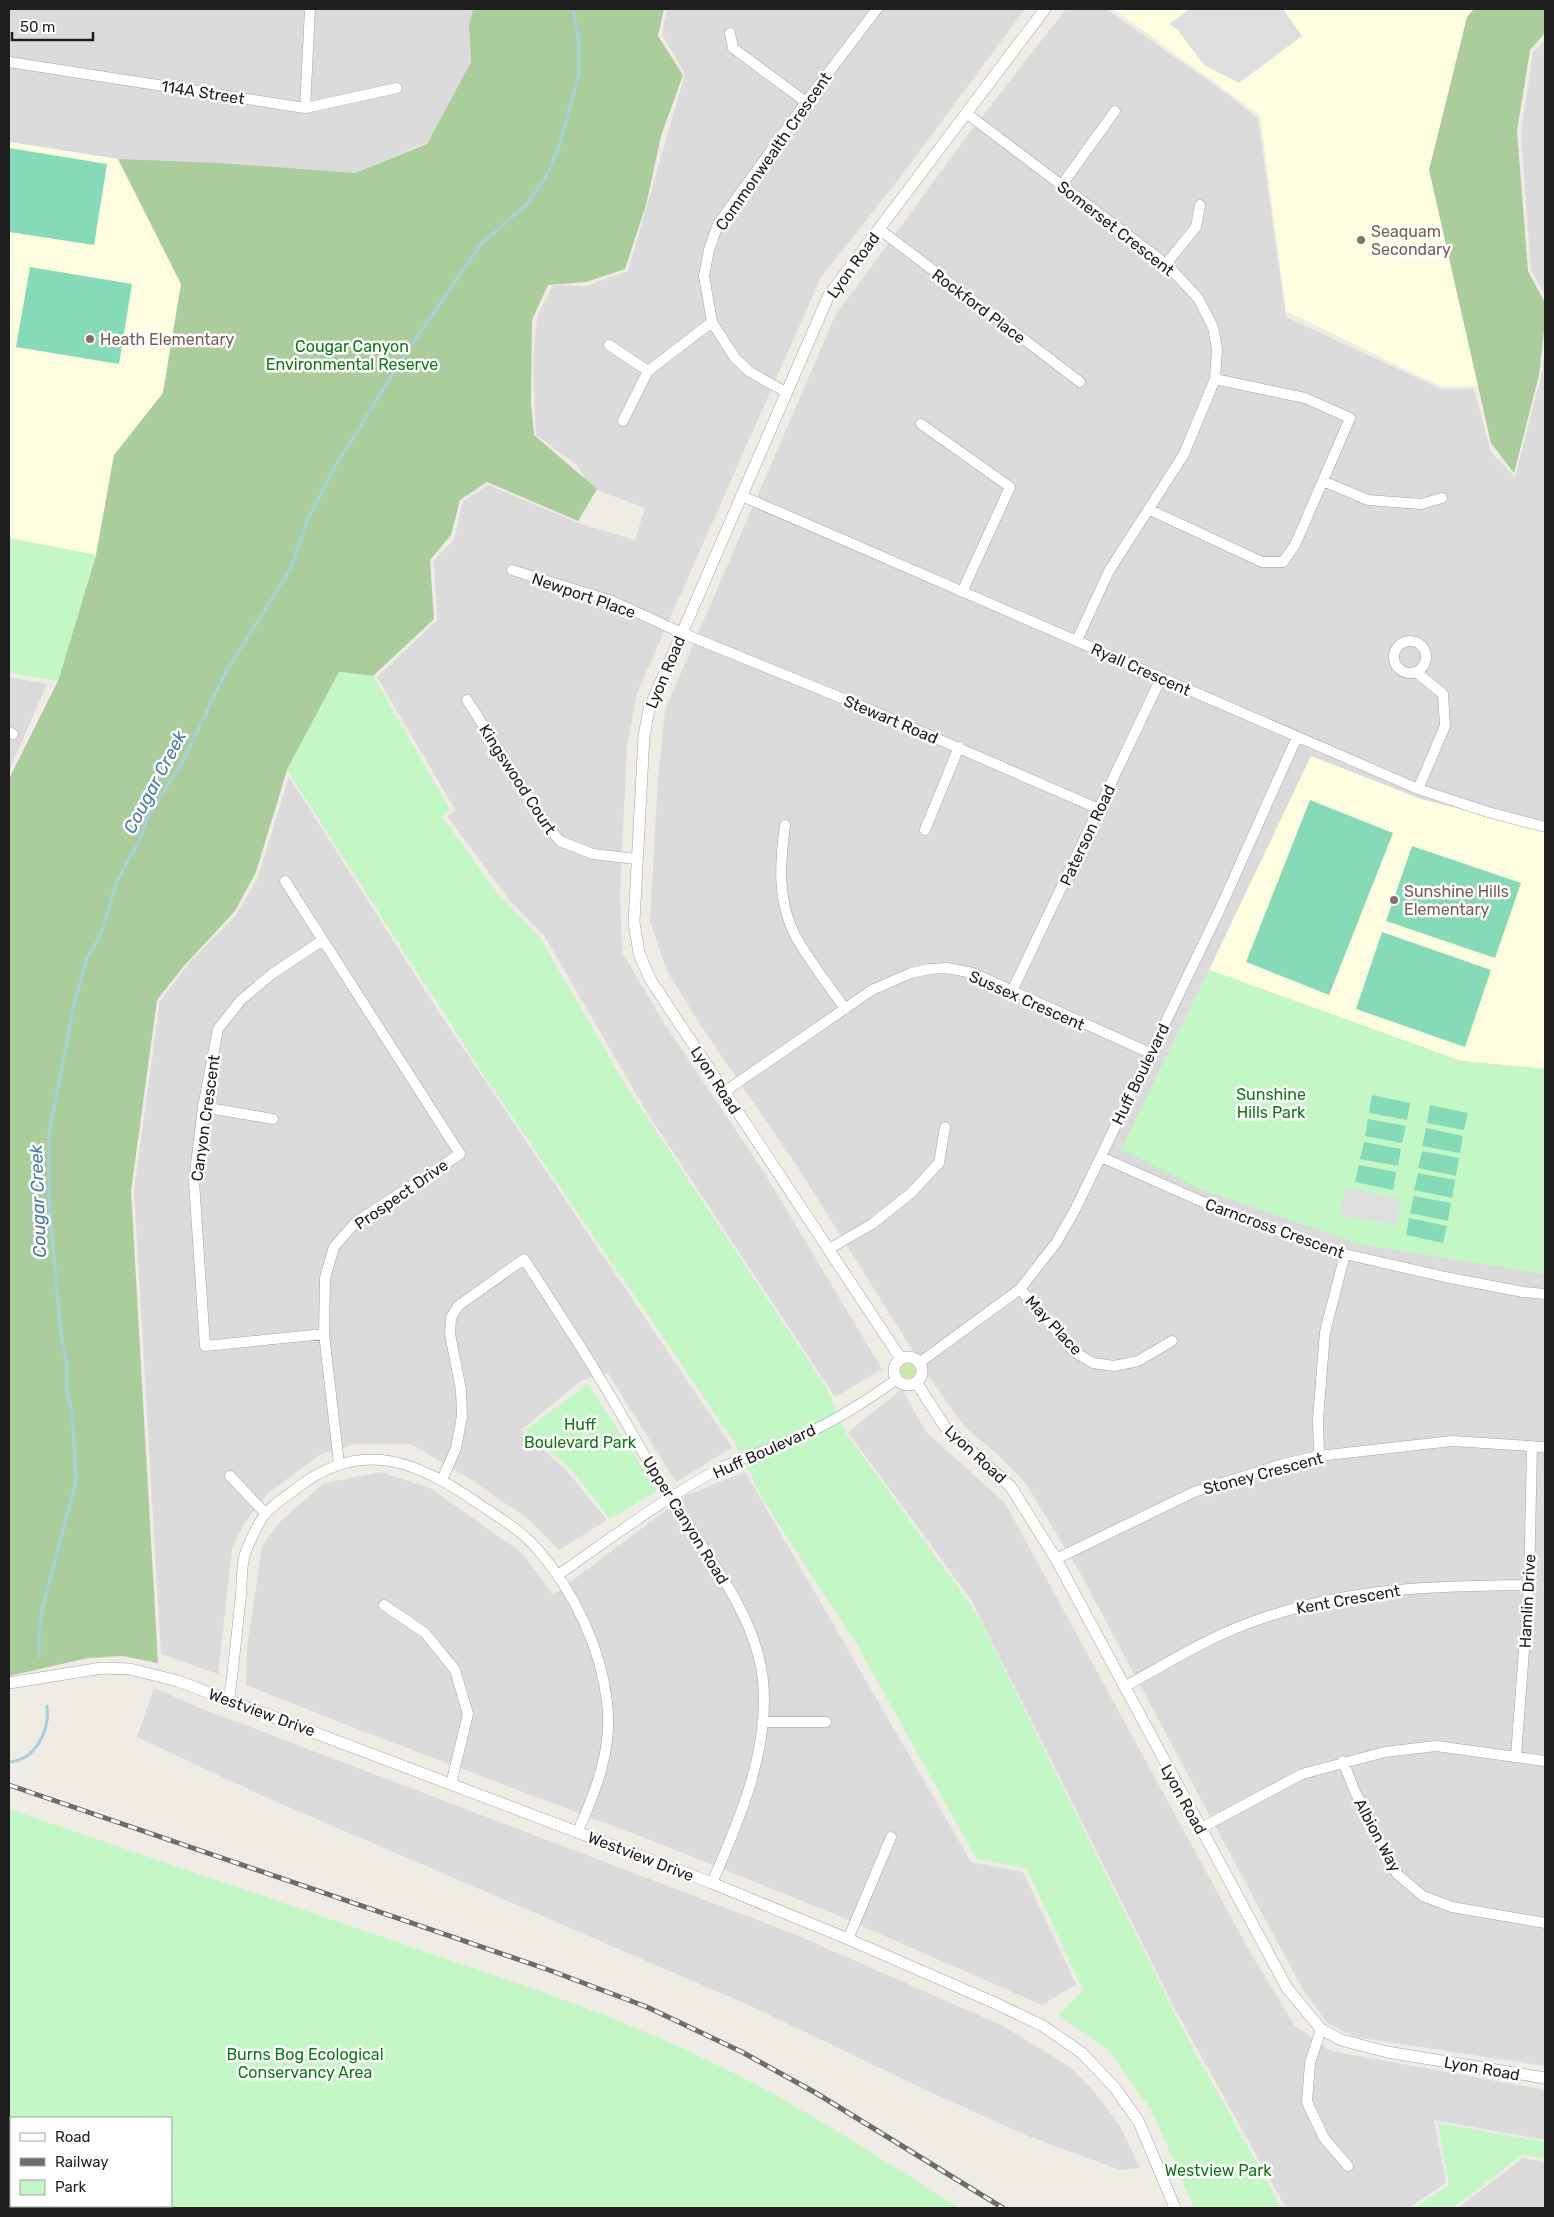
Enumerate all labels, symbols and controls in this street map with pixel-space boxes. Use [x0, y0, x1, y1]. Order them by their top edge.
scale bar [12, 10, 94, 42]
text: 50 m [20, 18, 55, 36]
street label: Commonwealth Crescent [712, 69, 835, 234]
street label: 114A Street [160, 77, 246, 108]
street label: Somerset Crescent [1054, 177, 1178, 280]
place label: Seaquam Secondary [1371, 222, 1451, 259]
street label: Lyon Road [823, 229, 884, 302]
marker: Seaquam Secondary [1355, 234, 1367, 246]
street label: Rockford Place [928, 265, 1029, 348]
place label: Heath Elementary [100, 330, 235, 349]
marker: Heath Elementary [84, 333, 96, 345]
park label: Cougar Canyon Environmental Reserve [266, 337, 438, 374]
street label: Newport Place [529, 569, 638, 622]
street label: Lyon Road [642, 633, 689, 711]
street label: Ryall Crescent [1088, 639, 1193, 700]
street label: Stewart Road [841, 691, 941, 748]
street label: Kingswood Court [475, 721, 560, 838]
water label: Cougar Creek [119, 726, 192, 837]
street label: Paterson Road [1056, 782, 1119, 889]
place label: Sunshine Hills Elementary [1404, 882, 1509, 919]
marker: Sunshine Hills Elementary [1388, 894, 1400, 906]
street label: Sussex Crescent [966, 966, 1088, 1034]
street label: Huff Boulevard [1108, 1020, 1173, 1128]
street label: Lyon Road [687, 1043, 744, 1118]
street label: Canyon Crescent [187, 1054, 224, 1183]
park label: Sunshine Hills Park [1236, 1085, 1306, 1122]
water label: Cougar Creek [25, 1143, 51, 1258]
street label: Prospect Drive [351, 1155, 452, 1234]
street label: Carncross Crescent [1203, 1194, 1347, 1262]
street label: May Place [1021, 1292, 1086, 1359]
park label: Huff Boulevard Park [524, 1415, 637, 1452]
street label: Huff Boulevard [710, 1420, 819, 1483]
street label: Lyon Road [941, 1421, 1010, 1487]
street label: Stoney Crescent [1201, 1448, 1325, 1499]
street label: Upper Canyon Road [639, 1453, 733, 1588]
street label: Hamlin Drive [1516, 1553, 1539, 1649]
street label: Kent Crescent [1295, 1581, 1402, 1618]
street label: Westview Drive [206, 1684, 318, 1741]
street label: Lyon Road [1157, 1761, 1210, 1837]
street label: Albion Way [1350, 1795, 1405, 1875]
street label: Westview Drive [585, 1827, 697, 1885]
park label: Burns Bog Ecological Conservancy Area [226, 2045, 384, 2082]
street label: Lyon Road [1442, 2052, 1521, 2085]
legend [10, 2117, 172, 2207]
text: Road [55, 2128, 91, 2146]
text: Railway [55, 2153, 109, 2171]
park label: Westview Park [1165, 2161, 1272, 2180]
text: Park [55, 2178, 86, 2196]

